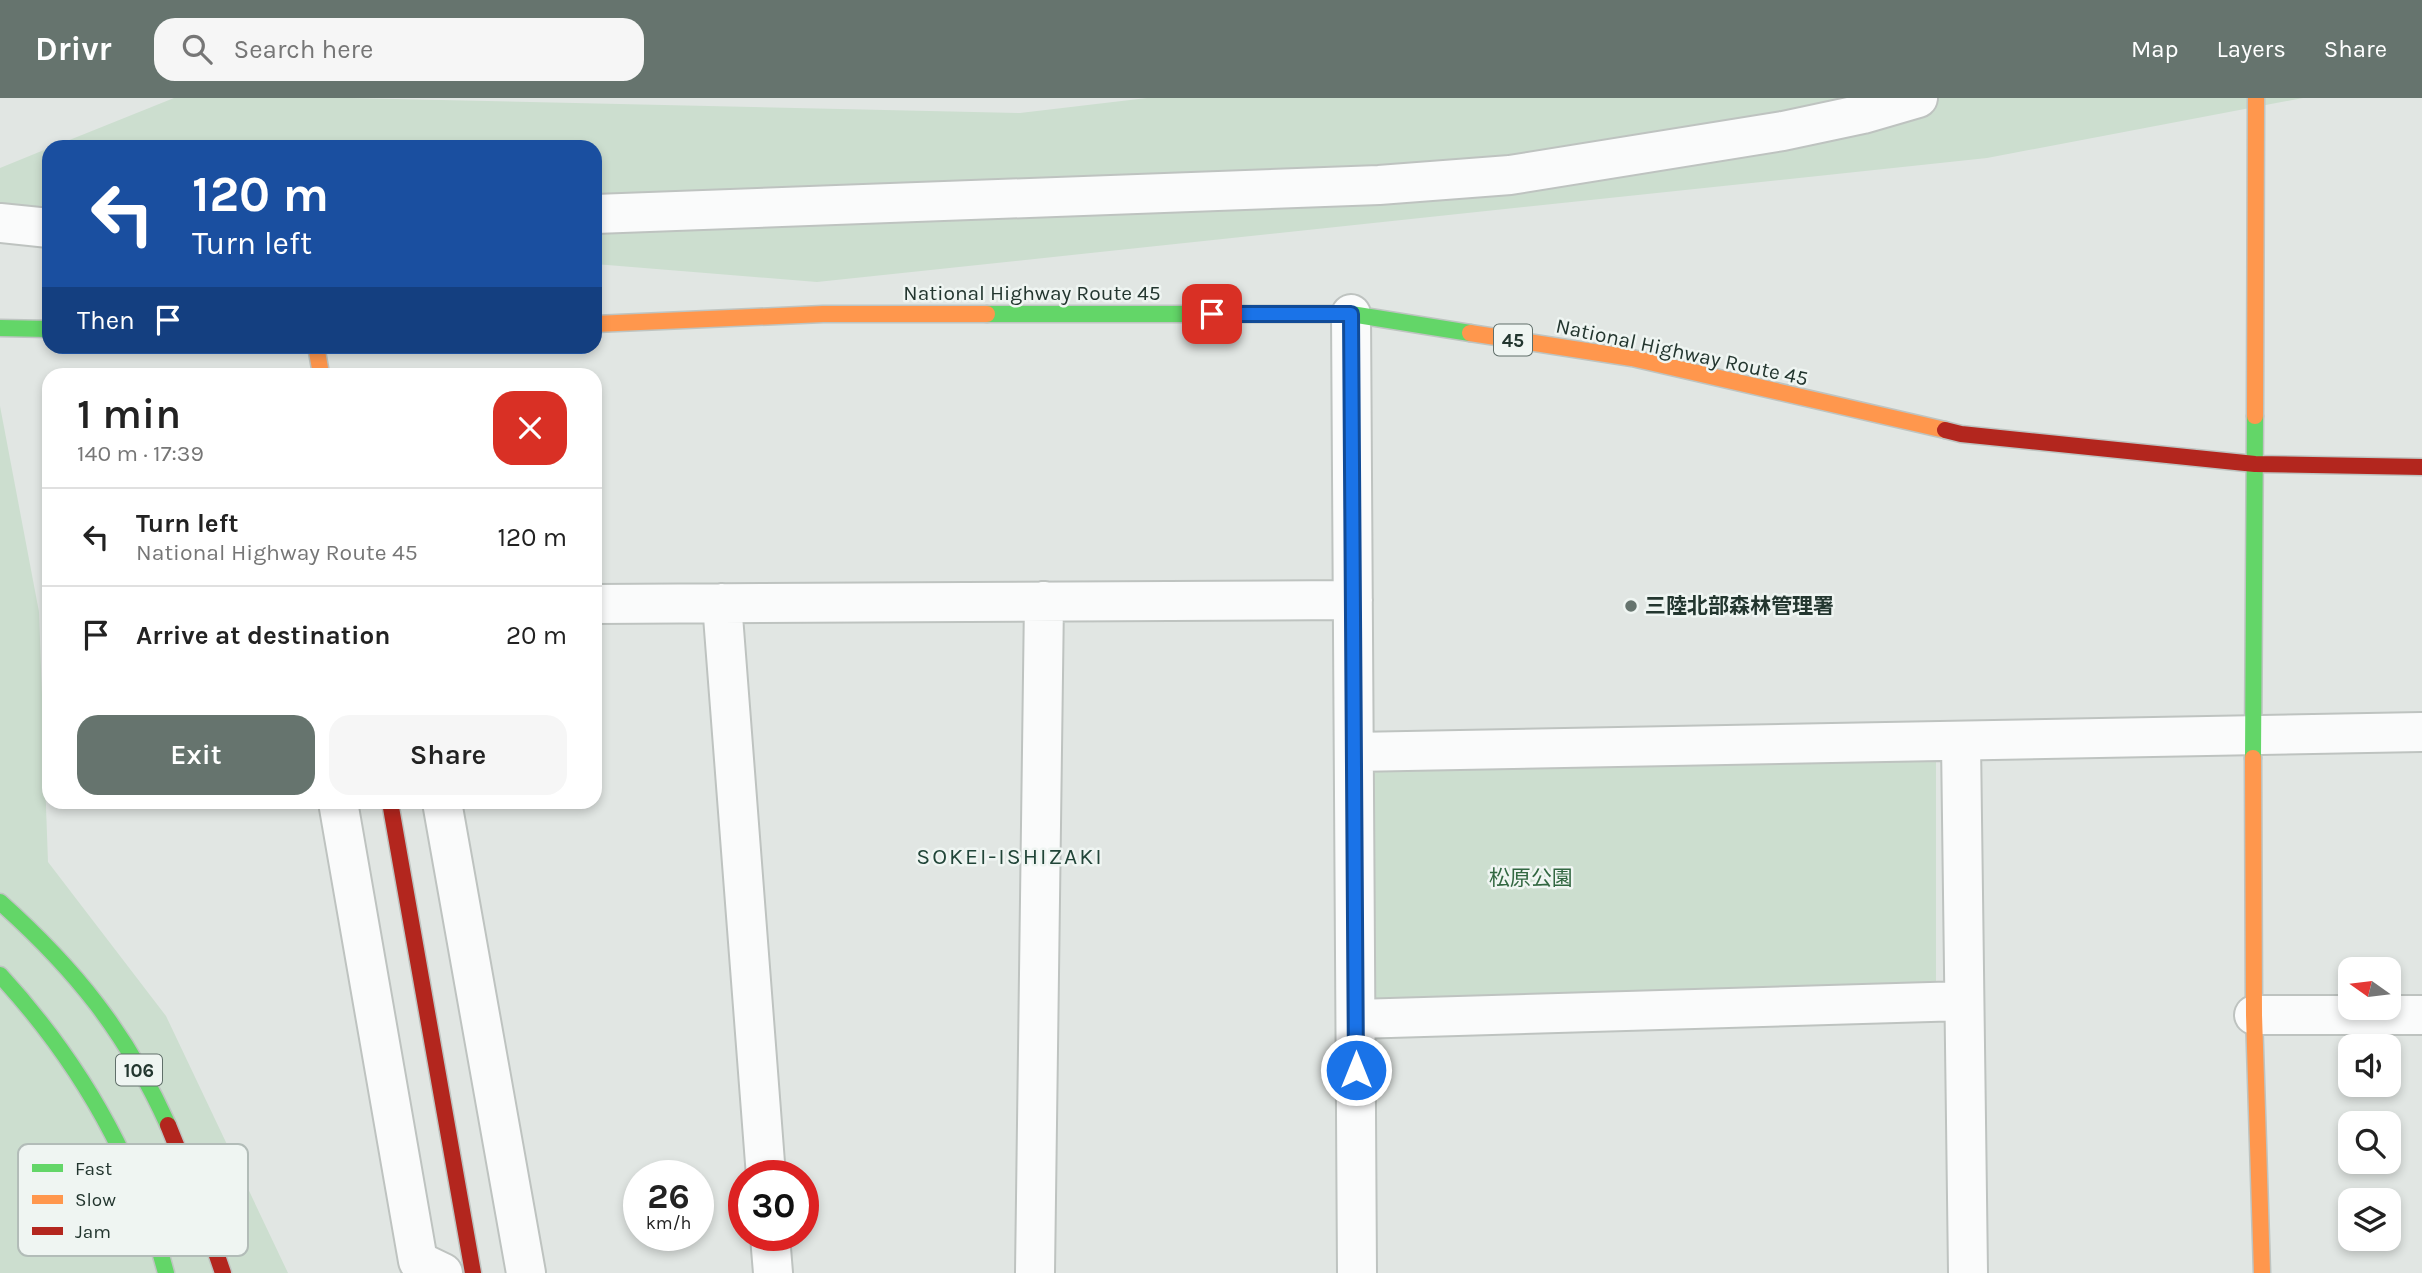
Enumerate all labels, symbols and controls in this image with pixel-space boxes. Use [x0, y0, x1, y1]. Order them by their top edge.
search box [154, 18, 644, 81]
text: Drivr [35, 30, 112, 68]
icon: search [178, 30, 216, 68]
text: Search here [234, 34, 373, 65]
text: Map [2131, 35, 2179, 63]
text: Layers [2217, 35, 2286, 63]
text: Share [2324, 35, 2387, 63]
text: 120 m [192, 166, 329, 223]
icon: left [77, 168, 168, 259]
text: Turn left [192, 225, 312, 262]
street label: National Highway Route 45 [903, 281, 1161, 305]
pin [1182, 284, 1242, 344]
icon: arrive [1193, 295, 1231, 333]
icon: arrive [149, 301, 187, 339]
text: Then [77, 305, 135, 336]
street label: National Highway Route 45 [1554, 314, 1810, 390]
road number: 45 [1494, 324, 1532, 356]
text: 1 min [77, 389, 181, 439]
button: close [493, 391, 567, 465]
text: 140 m · 17:39 [77, 440, 204, 467]
text: Turn left [136, 508, 238, 539]
icon: left [77, 518, 115, 556]
text: 120 m [497, 522, 567, 553]
text: National Highway Route 45 [136, 539, 418, 566]
place label: 三陸北部森林管理署 [1645, 594, 1834, 618]
marker: 三陸北部森林管理署 [1623, 598, 1639, 614]
icon: arrive [77, 616, 115, 654]
text: Arrive at destination [136, 620, 390, 651]
text: 20 m [506, 620, 567, 651]
button: Exit [77, 715, 315, 795]
button: Share [329, 715, 567, 795]
district label: SOKEI-ISHIZAKI [916, 843, 1104, 870]
park label: 松原公園 [1489, 866, 1573, 890]
north arrow [2338, 957, 2401, 1020]
map controls [2338, 957, 2401, 1251]
position arrow [1319, 1033, 1393, 1107]
button: sound [2338, 1034, 2401, 1097]
road number: 106 [116, 1054, 162, 1086]
button: search [2338, 1111, 2401, 1174]
legend [18, 1144, 248, 1256]
text: Fast [75, 1158, 112, 1180]
speed limit sign: 30 [728, 1160, 819, 1251]
text: 26 [647, 1176, 690, 1217]
button: layers [2338, 1188, 2401, 1251]
text: Slow [75, 1189, 116, 1211]
text: km/h [646, 1212, 691, 1234]
text: Jam [75, 1221, 111, 1243]

